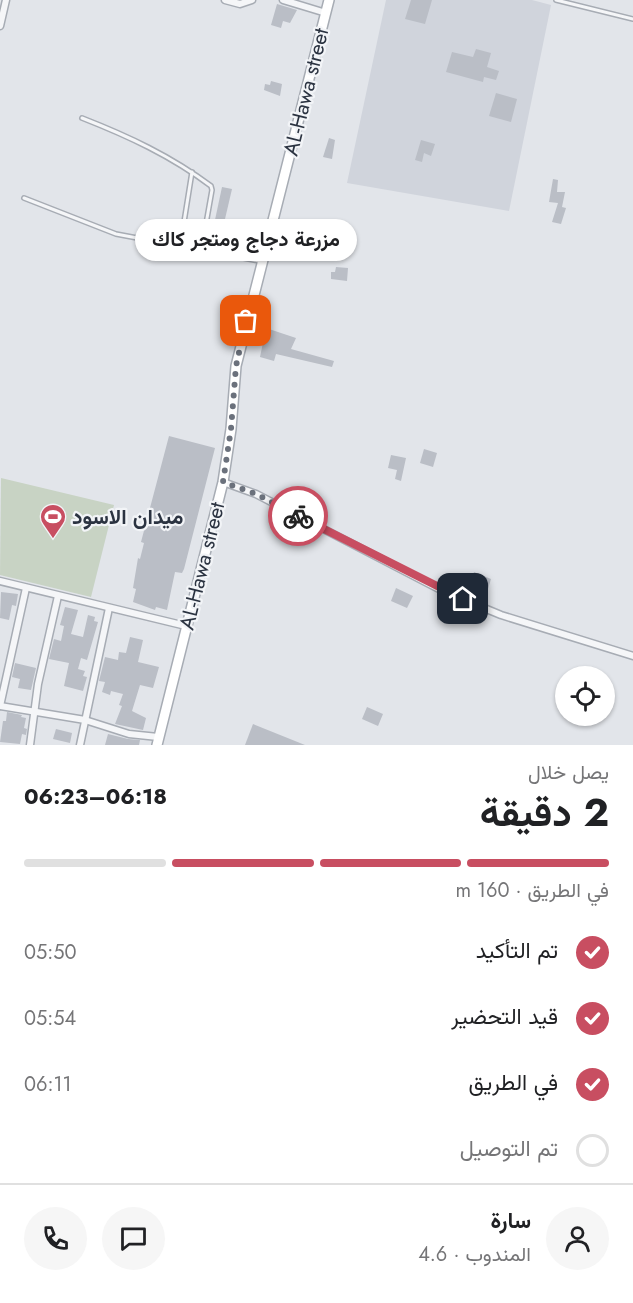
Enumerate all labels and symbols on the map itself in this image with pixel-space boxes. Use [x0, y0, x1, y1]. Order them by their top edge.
street label: AL-Hawa street [276, 25, 336, 159]
callout: مزرعة دجاج ومتجر كاك [135, 219, 357, 261]
pin [220, 295, 271, 346]
courier [268, 486, 328, 546]
street label: AL-Hawa street [172, 499, 232, 633]
sports icon: ميدان الاسود [38, 502, 68, 540]
place label: ميدان الاسود [72, 502, 183, 532]
pin [437, 573, 488, 624]

